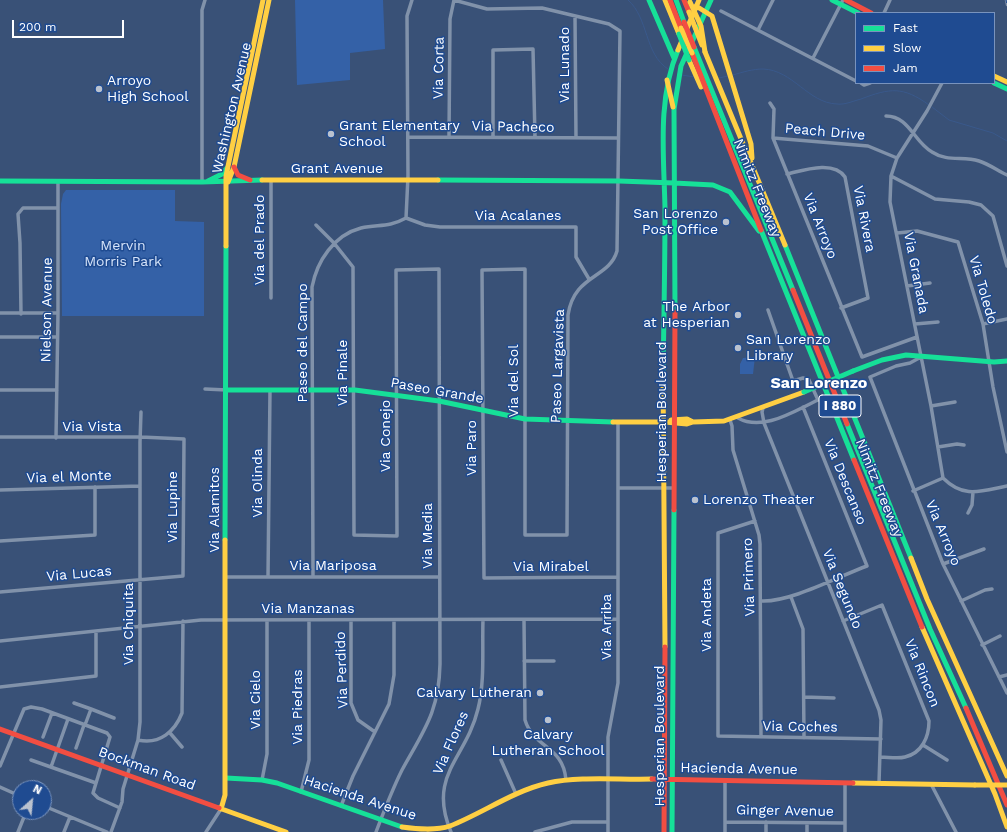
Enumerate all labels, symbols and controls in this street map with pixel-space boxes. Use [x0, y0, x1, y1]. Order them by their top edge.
scale bar [14, 12, 126, 38]
legend [855, 12, 995, 84]
text: 200 m [19, 20, 56, 34]
text: Fast [893, 21, 918, 35]
street label: Via Lunado [557, 27, 573, 103]
street label: Via Corta [430, 37, 448, 99]
street label: Washington Avenue [209, 41, 255, 175]
text: Slow [893, 41, 921, 55]
text: Jam [893, 61, 918, 75]
place label: Arroyo High School [107, 73, 188, 106]
marker: Arroyo High School [94, 84, 104, 94]
place label: Grant Elementary School [339, 118, 460, 150]
street label: Via Pacheco [471, 118, 555, 136]
street label: Peach Drive [784, 120, 866, 144]
marker: Grant Elementary School [326, 129, 336, 139]
street label: Nimitz Freeway [730, 136, 784, 240]
street label: Grant Avenue [291, 161, 383, 177]
street label: Via Rivera [849, 184, 879, 254]
street label: Via Arroyo [799, 191, 841, 261]
street label: Via del Prado [252, 195, 268, 285]
place label: San Lorenzo Post Office [633, 206, 718, 238]
street label: Via Acalanes [475, 208, 561, 224]
marker: San Lorenzo Post Office [721, 217, 731, 227]
street label: Via Granada [900, 231, 932, 315]
park label: Mervin Morris Park [84, 238, 162, 270]
street label: Via Toledo [965, 254, 1001, 326]
street label: Nielson Avenue [38, 257, 56, 363]
street label: Paseo del Campo [295, 283, 311, 403]
place label: The Arbor at Hesperian [643, 299, 730, 332]
street label: Paseo Largavista [548, 309, 568, 423]
marker: The Arbor at Hesperian [733, 310, 743, 320]
place label: San Lorenzo Library [746, 332, 831, 364]
street label: Via Pinale [335, 340, 351, 406]
street label: Hesperian Boulevard [654, 342, 670, 482]
marker: San Lorenzo Library [733, 343, 743, 353]
street label: Via del Sol [506, 344, 522, 418]
district label: San Lorenzo [771, 373, 867, 393]
street label: Paseo Grande [389, 375, 485, 407]
road number: I 880 [819, 395, 861, 417]
street label: Via Conejo [378, 400, 394, 472]
street label: Via Vista [62, 419, 122, 435]
street label: Via Paro [464, 420, 480, 476]
street label: Nimitz Freeway [852, 436, 906, 540]
street label: Via Descanso [820, 437, 870, 527]
street label: Via Olinda [250, 448, 266, 518]
street label: Via el Monte [26, 467, 112, 487]
street label: Via Alamitos [207, 467, 223, 553]
street label: Via Lupine [165, 471, 181, 543]
place label: Lorenzo Theater [703, 492, 815, 508]
marker: Lorenzo Theater [690, 495, 700, 505]
street label: Via Arroyo [922, 498, 964, 568]
street label: Via Media [420, 503, 436, 569]
street label: Via Primero [739, 537, 759, 617]
street label: Via Segundo [818, 547, 866, 631]
street label: Via Mariposa [289, 558, 377, 574]
street label: Via Mirabel [513, 559, 589, 575]
street label: Via Lucas [46, 563, 112, 585]
street label: Via Andeta [699, 578, 715, 652]
street label: Via Chiquita [121, 583, 137, 665]
street label: Via Arriba [599, 594, 615, 660]
street label: Via Manzanas [261, 601, 355, 617]
street label: Via Perdido [332, 631, 352, 709]
street label: Via Rincon [901, 636, 943, 710]
street label: Hesperian Boulevard [652, 666, 668, 806]
street label: Via Piedras [290, 669, 306, 745]
street label: Via Cielo [248, 670, 264, 730]
place label: Calvary Lutheran [416, 685, 532, 701]
marker: Calvary Lutheran [535, 688, 545, 698]
street label: Via Flores [430, 709, 472, 777]
marker: Calvary Lutheran School [543, 715, 553, 725]
street label: Via Coches [762, 718, 838, 736]
place label: Calvary Lutheran School [492, 727, 604, 760]
street label: Bockman Road [96, 744, 198, 794]
street label: Hacienda Avenue [680, 760, 798, 778]
street label: Hacienda Avenue [302, 772, 418, 824]
north arrow [12, 780, 52, 820]
text: N [31, 782, 44, 797]
street label: Ginger Avenue [736, 802, 834, 820]

